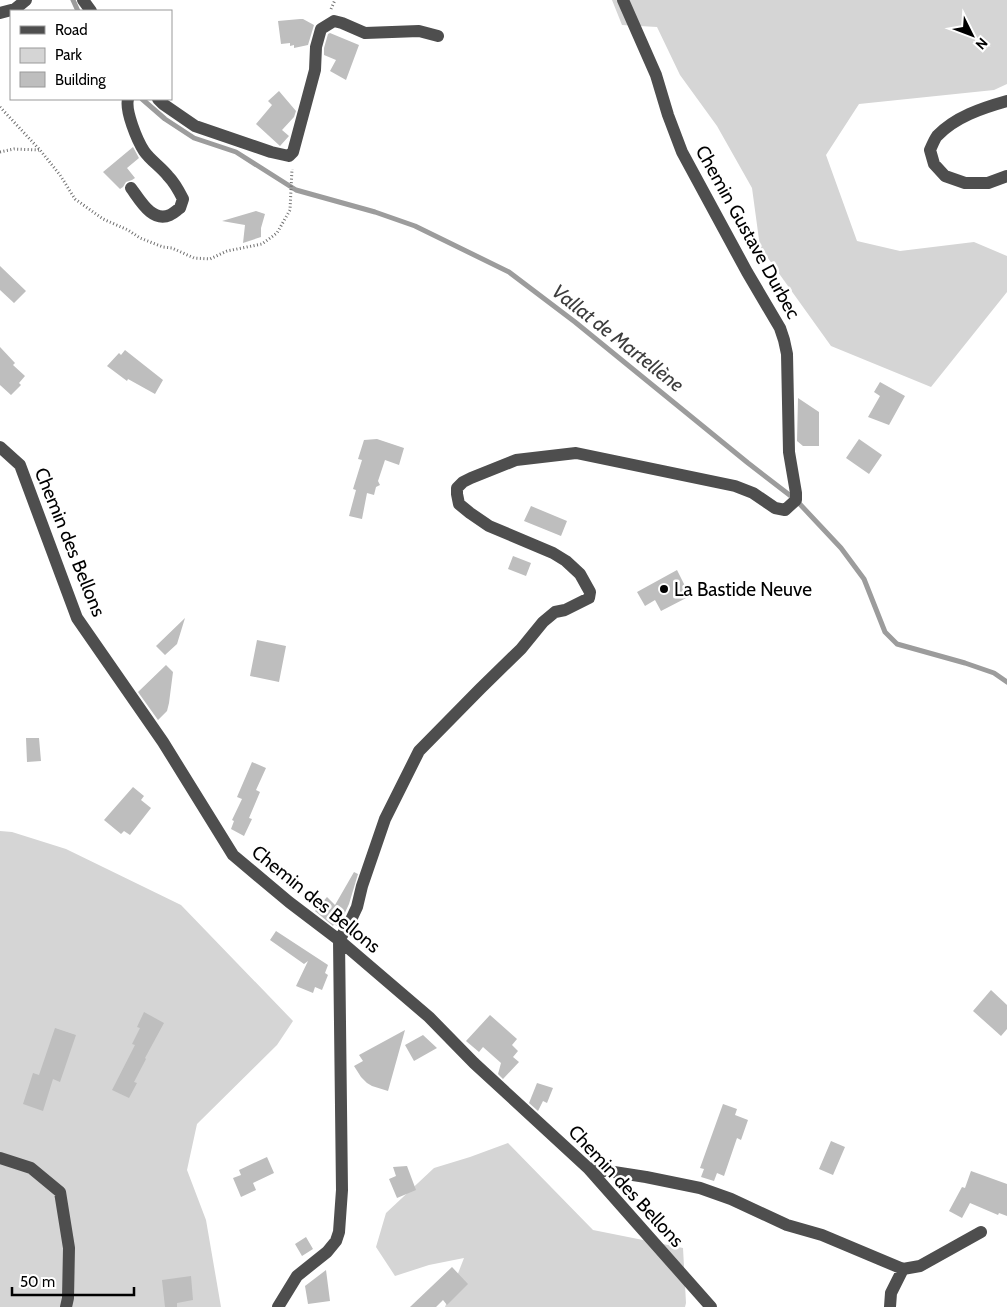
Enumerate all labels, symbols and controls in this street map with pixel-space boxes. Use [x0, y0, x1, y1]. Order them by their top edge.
legend [10, 10, 172, 100]
north arrow [947, 10, 997, 60]
text: Road [55, 21, 88, 39]
text: N [972, 34, 992, 53]
text: Park [55, 46, 82, 64]
text: Building [55, 71, 106, 89]
street label: Chemin Gustave Durbec [691, 141, 805, 323]
water label: Vallat de Martellène [547, 279, 689, 397]
street label: Chemin des Bellons [30, 464, 110, 620]
place label: La Bastide Neuve [674, 578, 812, 601]
marker: La Bastide Neuve [658, 583, 670, 595]
street label: Chemin des Bellons [247, 840, 385, 958]
street label: Chemin des Bellons [563, 1120, 689, 1252]
scale bar [12, 1264, 135, 1296]
text: 50 m [20, 1273, 55, 1291]

